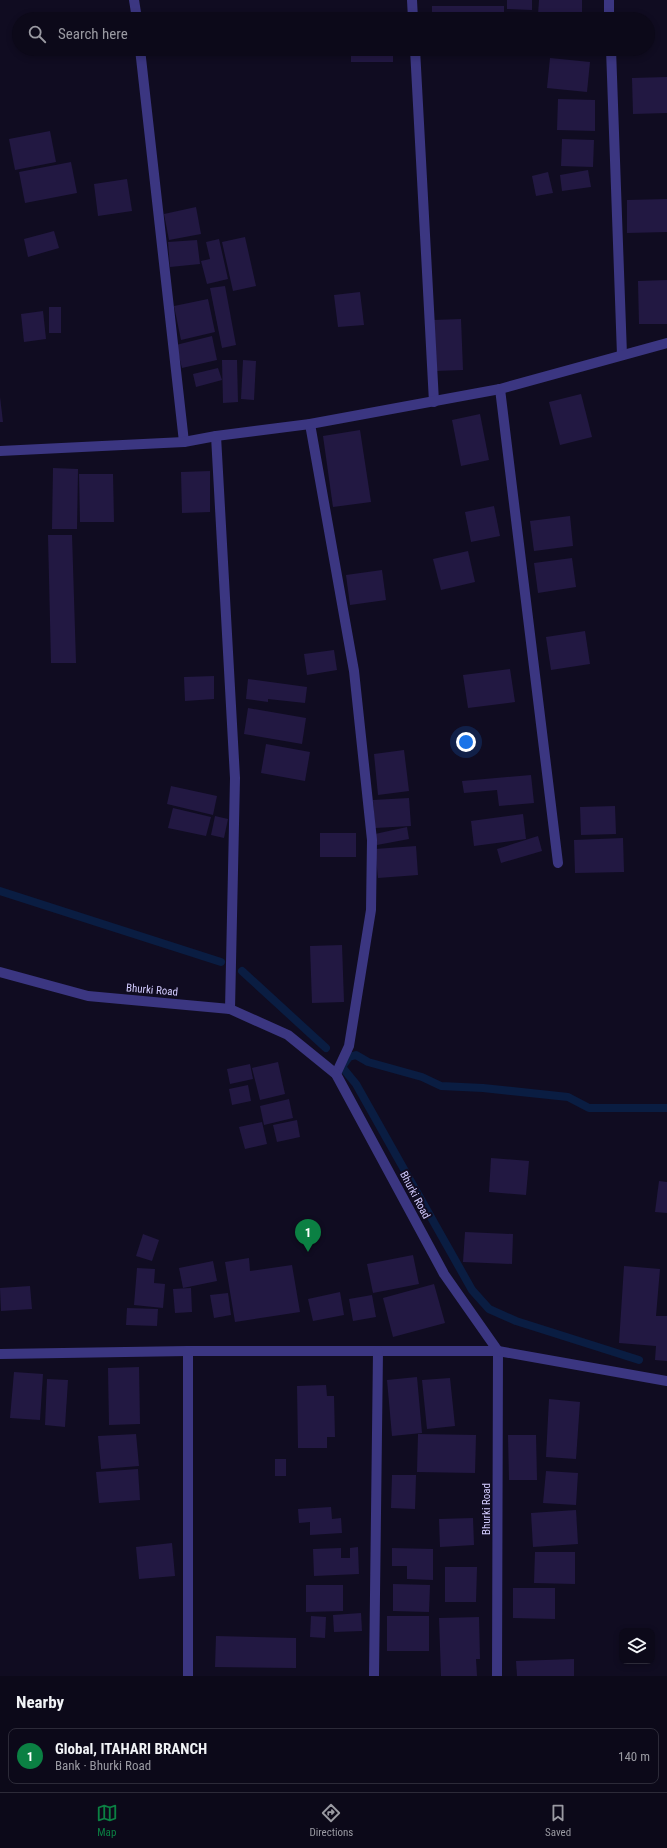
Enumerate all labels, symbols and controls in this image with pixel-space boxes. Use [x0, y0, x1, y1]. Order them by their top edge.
search box [12, 12, 655, 56]
icon: search [26, 23, 48, 45]
text: Search here [58, 25, 128, 43]
your location [456, 732, 476, 752]
street label: Bhurki Road [125, 981, 179, 999]
street label: Bhurki Road [397, 1169, 433, 1221]
pin: 1 [295, 1219, 321, 1252]
street label: Bhurki Road [480, 1483, 493, 1535]
map controls [619, 1628, 655, 1664]
button: layers [619, 1628, 655, 1664]
text: Nearby [16, 1692, 64, 1712]
text: Global, ITAHARI BRANCH [55, 1740, 207, 1758]
text: 1 [27, 1749, 33, 1764]
text: 140 m [618, 1749, 650, 1764]
text: Bank · Bhurki Road [55, 1758, 151, 1773]
tab: Map [96, 1802, 118, 1839]
tab: Directions [309, 1802, 353, 1839]
tab: Saved [545, 1802, 571, 1839]

